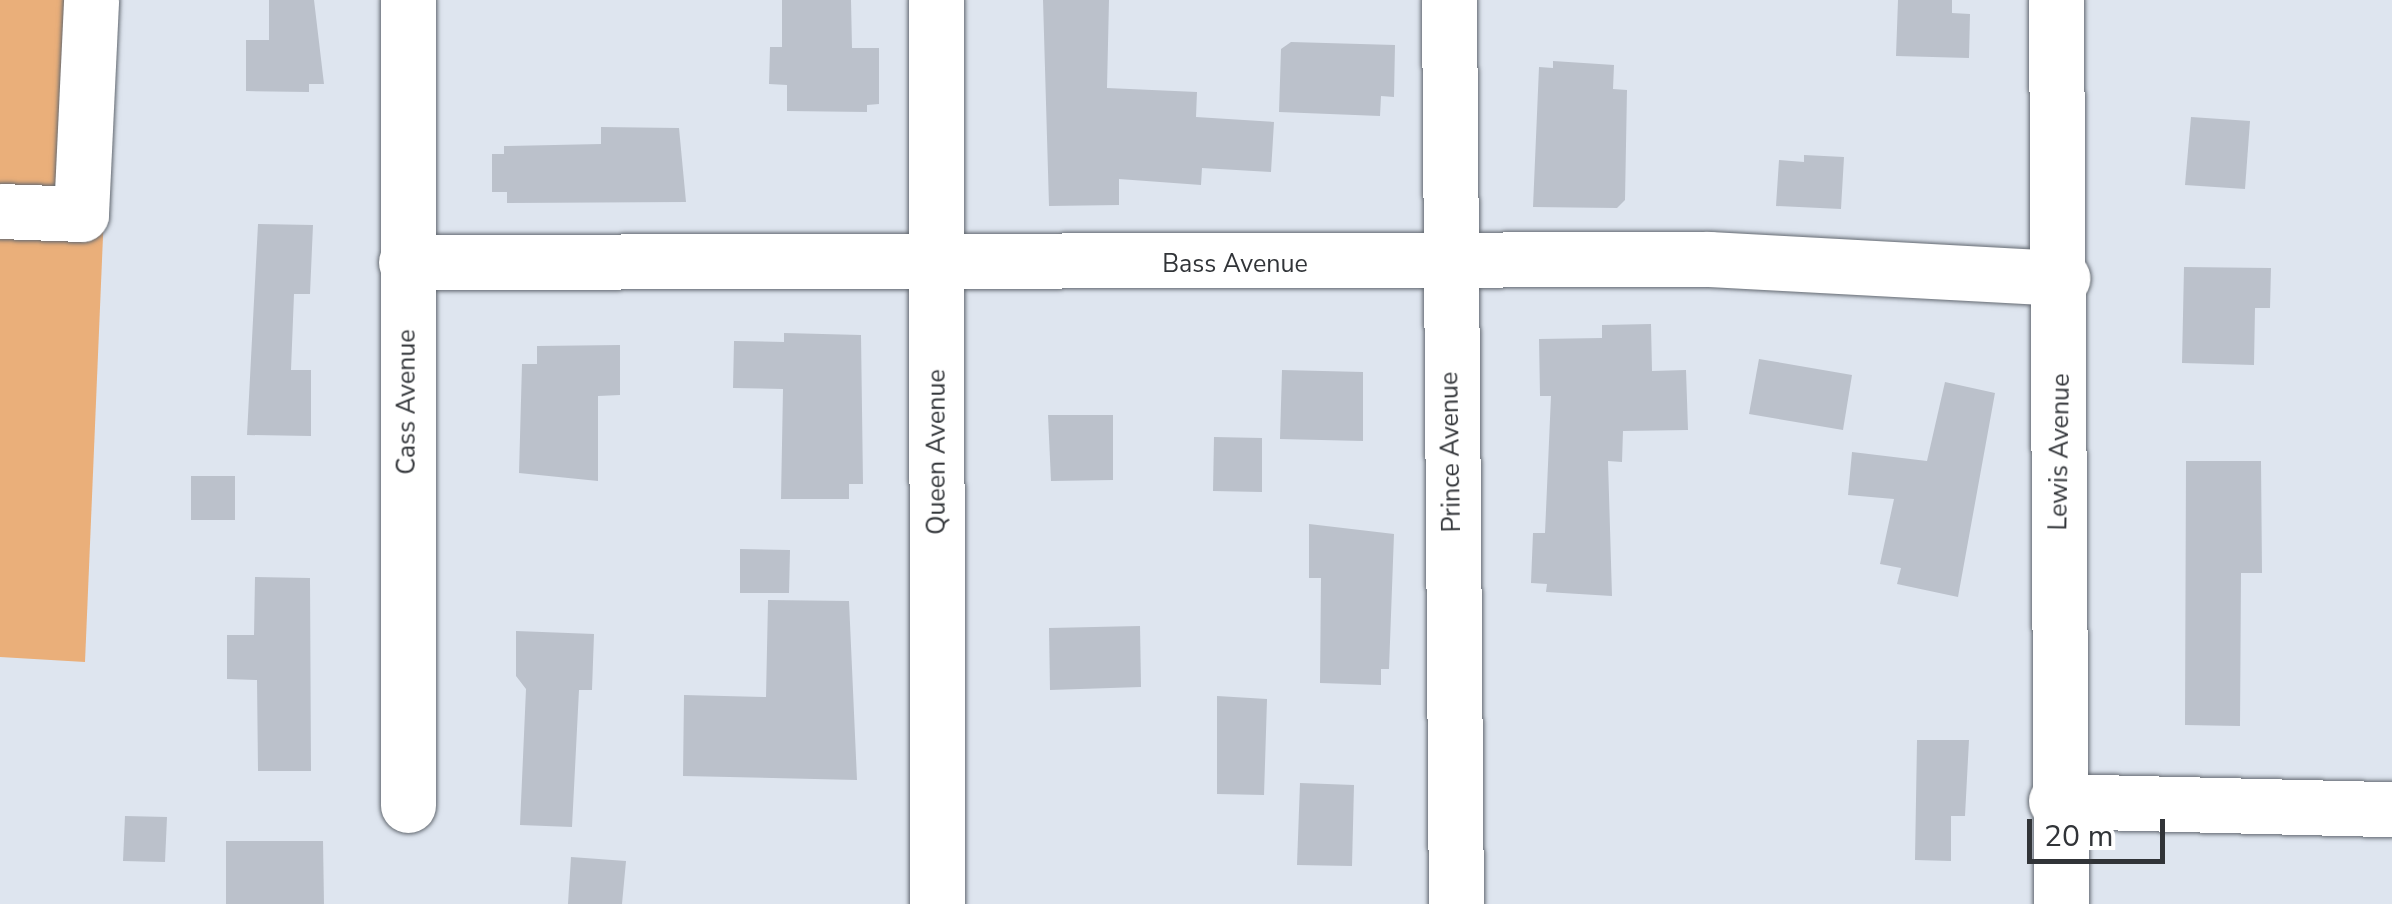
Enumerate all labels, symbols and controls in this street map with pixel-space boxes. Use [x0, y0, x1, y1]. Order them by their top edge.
street label: Bass Avenue [1162, 249, 1308, 279]
street label: Cass Avenue [392, 329, 422, 475]
street label: Queen Avenue [922, 369, 952, 535]
street label: Prince Avenue [1435, 371, 1467, 533]
street label: Lewis Avenue [2044, 373, 2076, 531]
scale bar [2032, 799, 2170, 861]
text: 20 m [2044, 816, 2113, 857]

